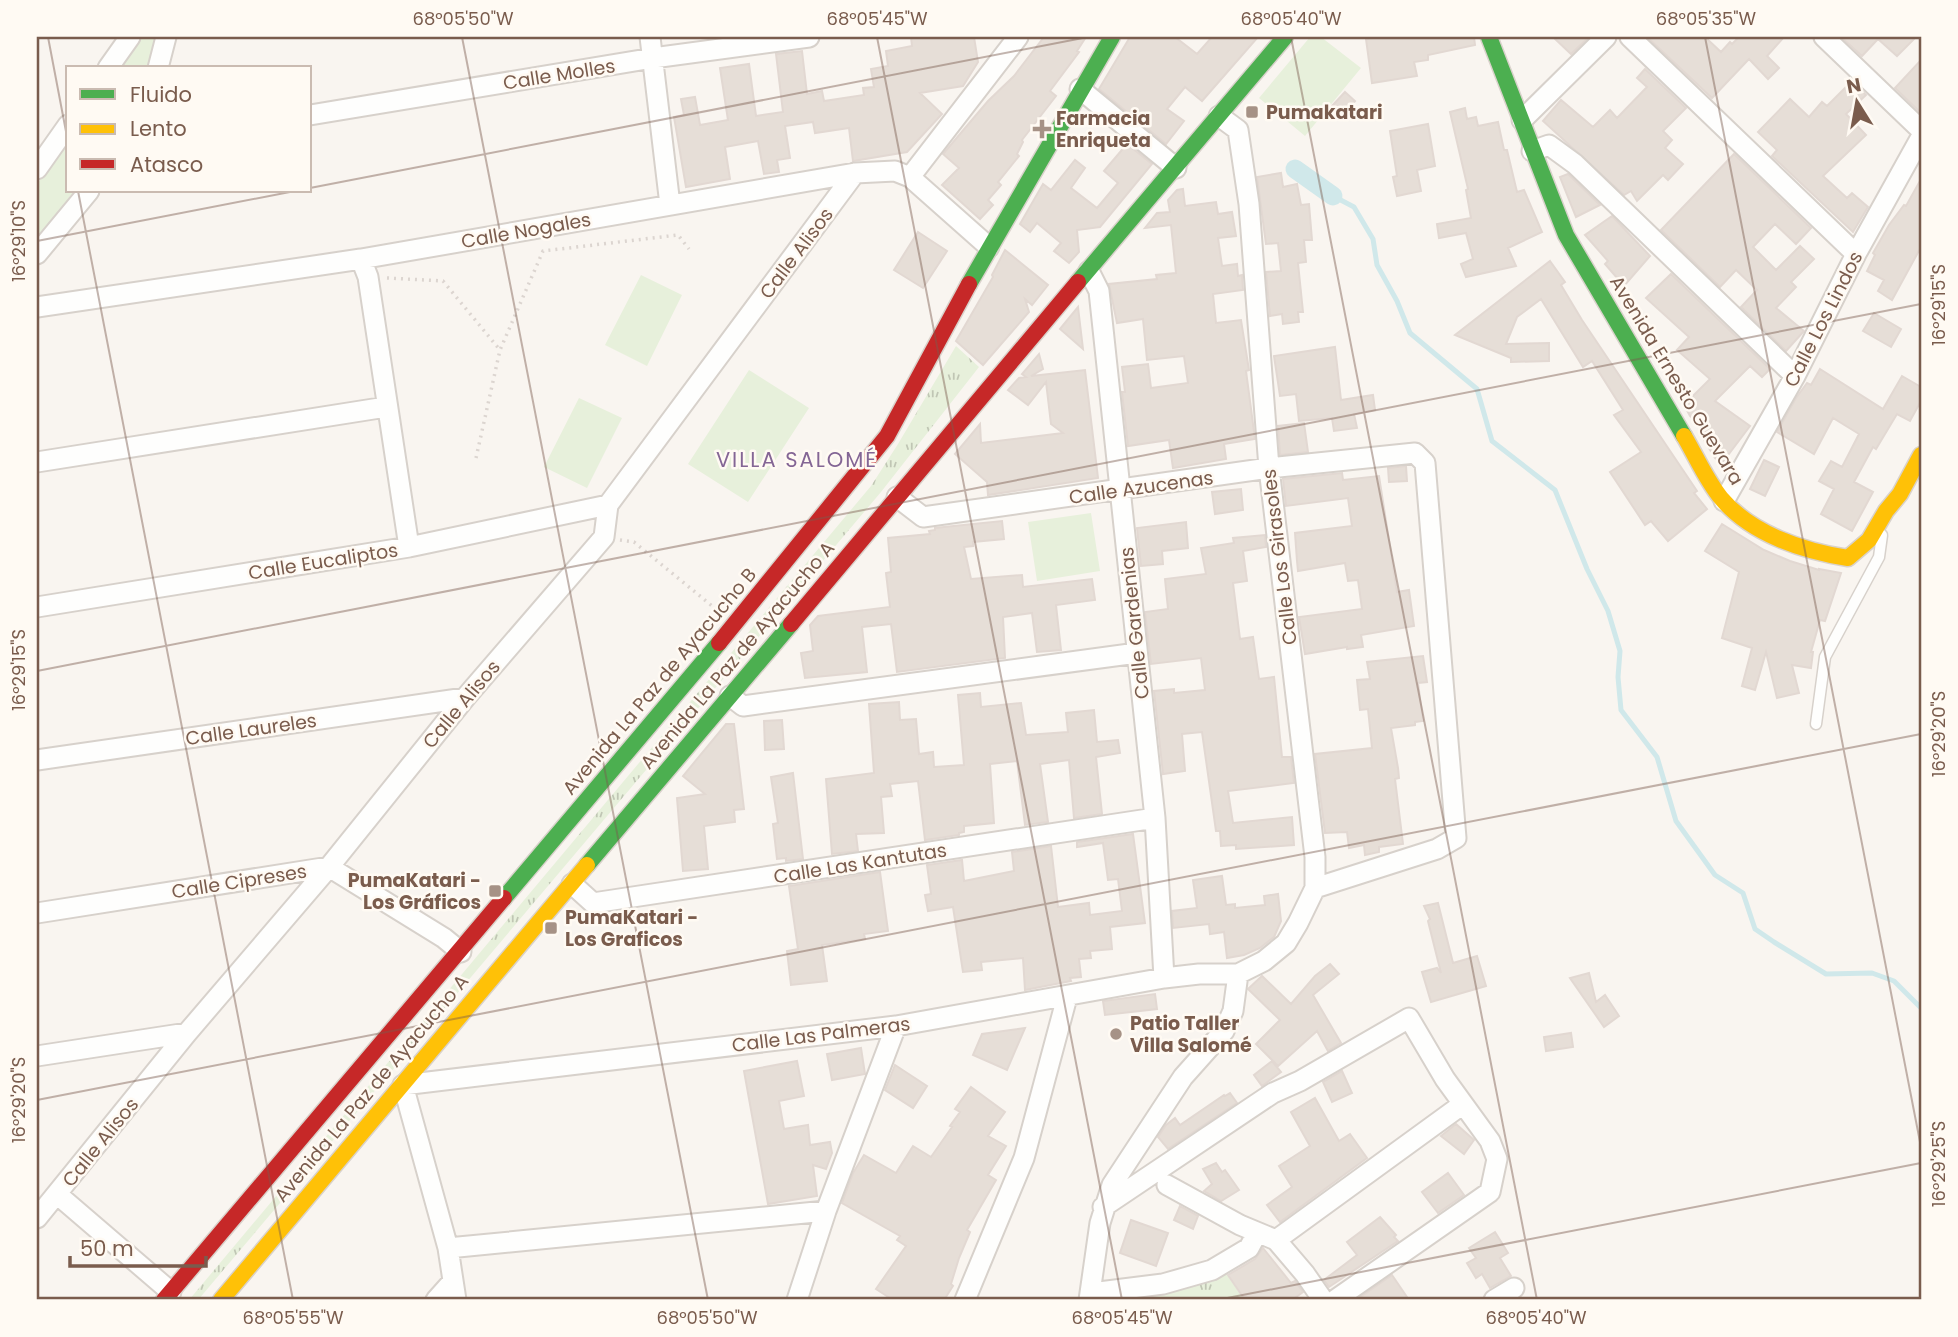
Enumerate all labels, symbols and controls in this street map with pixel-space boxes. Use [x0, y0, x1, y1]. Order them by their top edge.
text: 68°05'50"W [412, 6, 514, 31]
text: 68°05'45"W [826, 6, 928, 31]
text: 68°05'40"W [1240, 6, 1342, 31]
text: 68°05'35"W [1656, 6, 1757, 31]
street label: Calle Molles [501, 52, 617, 97]
legend [66, 66, 312, 192]
north arrow [1822, 66, 1892, 136]
text: N [1844, 71, 1863, 100]
text: Fluido [130, 80, 192, 109]
place label: Pumakatari [1266, 99, 1383, 126]
marker: Pumakatari [1244, 104, 1260, 120]
place label: Farmacia Enriqueta [1056, 105, 1151, 154]
text: Lento [130, 114, 187, 143]
marker: Farmacia Enriqueta [1034, 121, 1050, 137]
text: Atasco [130, 150, 203, 179]
text: 16°29'10"S [6, 200, 31, 282]
street label: Calle Alisos [753, 202, 840, 305]
street label: Calle Nogales [459, 206, 593, 255]
street label: Calle Los Lindos [1778, 247, 1869, 392]
text: 16°29'15"S [1926, 264, 1951, 346]
street label: Avenida Ernesto Guevara [1603, 271, 1750, 490]
district label: VILLA SALOMÉ [716, 445, 878, 474]
street label: Calle Azucenas [1067, 464, 1215, 511]
street label: Calle Los Girasoles [1255, 467, 1304, 646]
street label: Avenida La Paz de Ayacucho A [634, 535, 841, 775]
street label: Calle Eucaliptos [246, 536, 400, 587]
street label: Calle Gardenias [1113, 546, 1156, 700]
street label: Avenida La Paz de Ayacucho B [556, 562, 763, 801]
text: 16°29'15"S [6, 629, 31, 711]
street label: Calle Alisos [416, 654, 506, 754]
text: 16°29'20"S [1926, 691, 1951, 777]
street label: Calle Laureles [184, 707, 318, 752]
street label: Calle Las Kantutas [772, 836, 949, 891]
street label: Calle Cipreses [170, 857, 309, 905]
place label: PumaKatari - Los Gráficos [348, 867, 481, 916]
marker: PumaKatari - Los Gráficos [487, 883, 503, 899]
place label: PumaKatari - Los Graficos [565, 904, 698, 953]
marker: PumaKatari - Los Graficos [543, 920, 559, 936]
street label: Avenida La Paz de Ayacucho A [268, 968, 475, 1208]
street label: Calle Las Palmeras [730, 1010, 912, 1059]
place label: Patio Taller Villa Salomé [1130, 1010, 1252, 1059]
marker: Patio Taller Villa Salomé [1108, 1026, 1124, 1042]
text: 16°29'20"S [6, 1057, 31, 1143]
street label: Calle Alisos [56, 1092, 145, 1193]
text: 16°29'25"S [1926, 1121, 1951, 1207]
scale bar [70, 1225, 206, 1269]
text: 50 m [80, 1234, 134, 1263]
text: 68°05'55"W [242, 1305, 344, 1330]
text: 68°05'50"W [656, 1305, 758, 1330]
text: 68°05'45"W [1071, 1305, 1173, 1330]
text: 68°05'40"W [1485, 1305, 1587, 1330]

